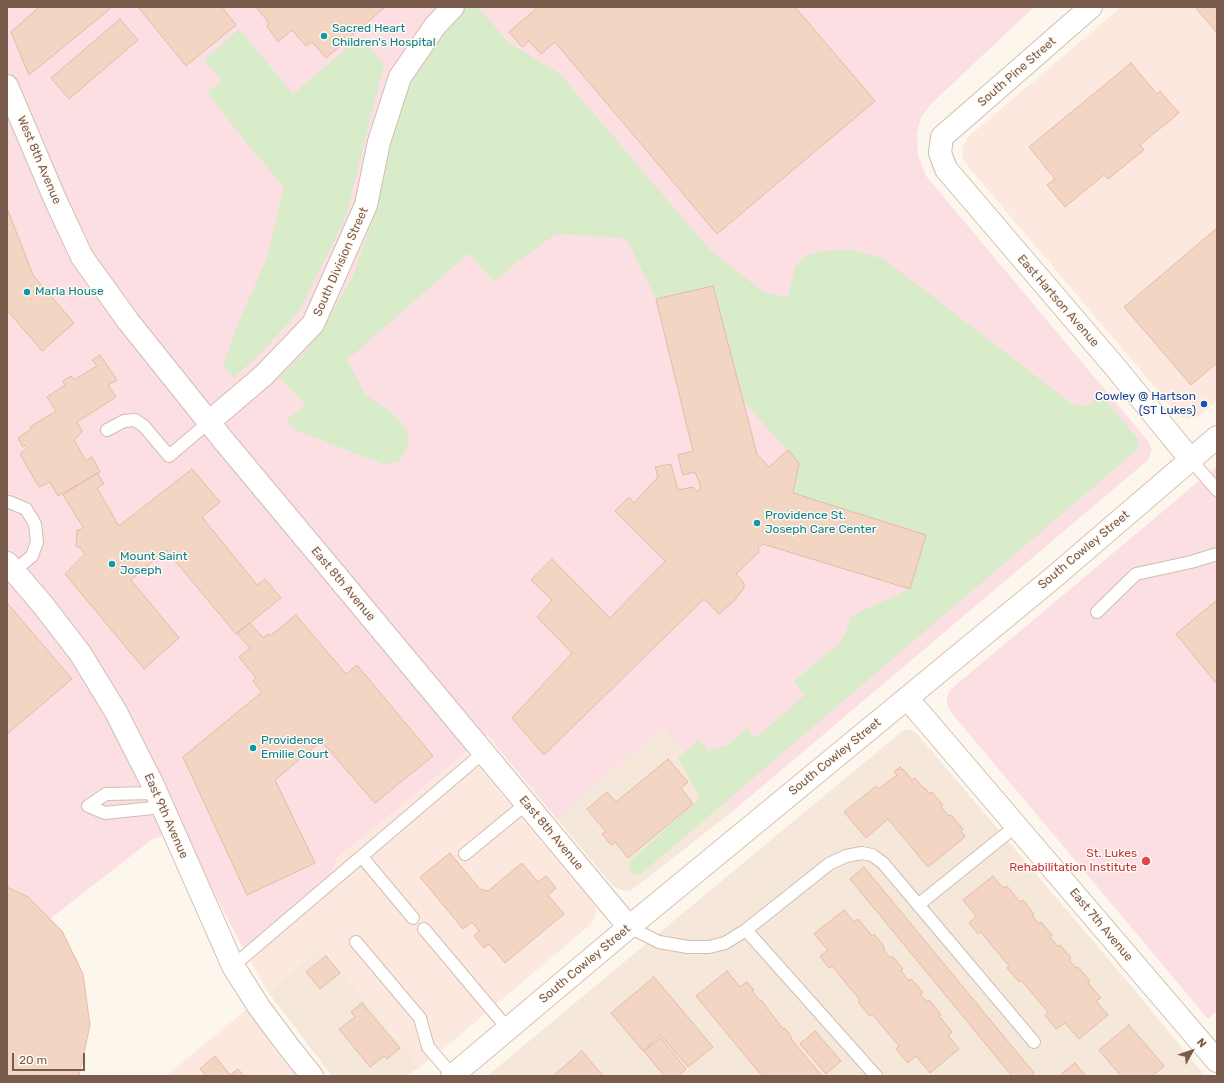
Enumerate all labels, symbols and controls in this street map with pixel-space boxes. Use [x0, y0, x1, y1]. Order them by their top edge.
place label: Sacred Heart Children's Hospital [332, 22, 436, 50]
marker: Sacred Heart Children's Hospital [319, 31, 329, 41]
street label: South Pine Street [975, 34, 1059, 110]
street label: West 8th Avenue [14, 114, 64, 206]
street label: South Division Street [310, 205, 372, 319]
street label: East Hartson Avenue [1014, 252, 1102, 350]
place label: Marla House [35, 285, 104, 299]
marker: Marla House [22, 287, 32, 297]
place label: Cowley @ Hartson (ST Lukes) [1095, 390, 1196, 418]
marker: Cowley @ Hartson (ST Lukes) [1199, 399, 1209, 409]
street label: South Cowley Street [1036, 508, 1132, 592]
place label: Providence St. Joseph Care Center [765, 509, 876, 537]
marker: Providence St. Joseph Care Center [752, 518, 762, 528]
street label: East 8th Avenue [308, 544, 378, 624]
place label: Mount Saint Joseph [120, 550, 187, 578]
marker: Mount Saint Joseph [107, 559, 117, 569]
street label: South Cowley Street [786, 715, 884, 799]
place label: Providence Emilie Court [261, 734, 329, 762]
marker: Providence Emilie Court [248, 743, 258, 753]
street label: East 9th Avenue [141, 771, 191, 861]
street label: East 8th Avenue [516, 793, 586, 873]
place label: St. Lukes Rehabilitation Institute [1009, 847, 1137, 875]
marker: St. Lukes Rehabilitation Institute [1140, 855, 1152, 867]
street label: East 7th Avenue [1066, 886, 1136, 964]
street label: South Cowley Street [537, 922, 633, 1006]
north arrow [1172, 1031, 1212, 1071]
text: N [1194, 1036, 1209, 1050]
scale bar [14, 1045, 87, 1071]
text: 20 m [19, 1053, 47, 1067]

